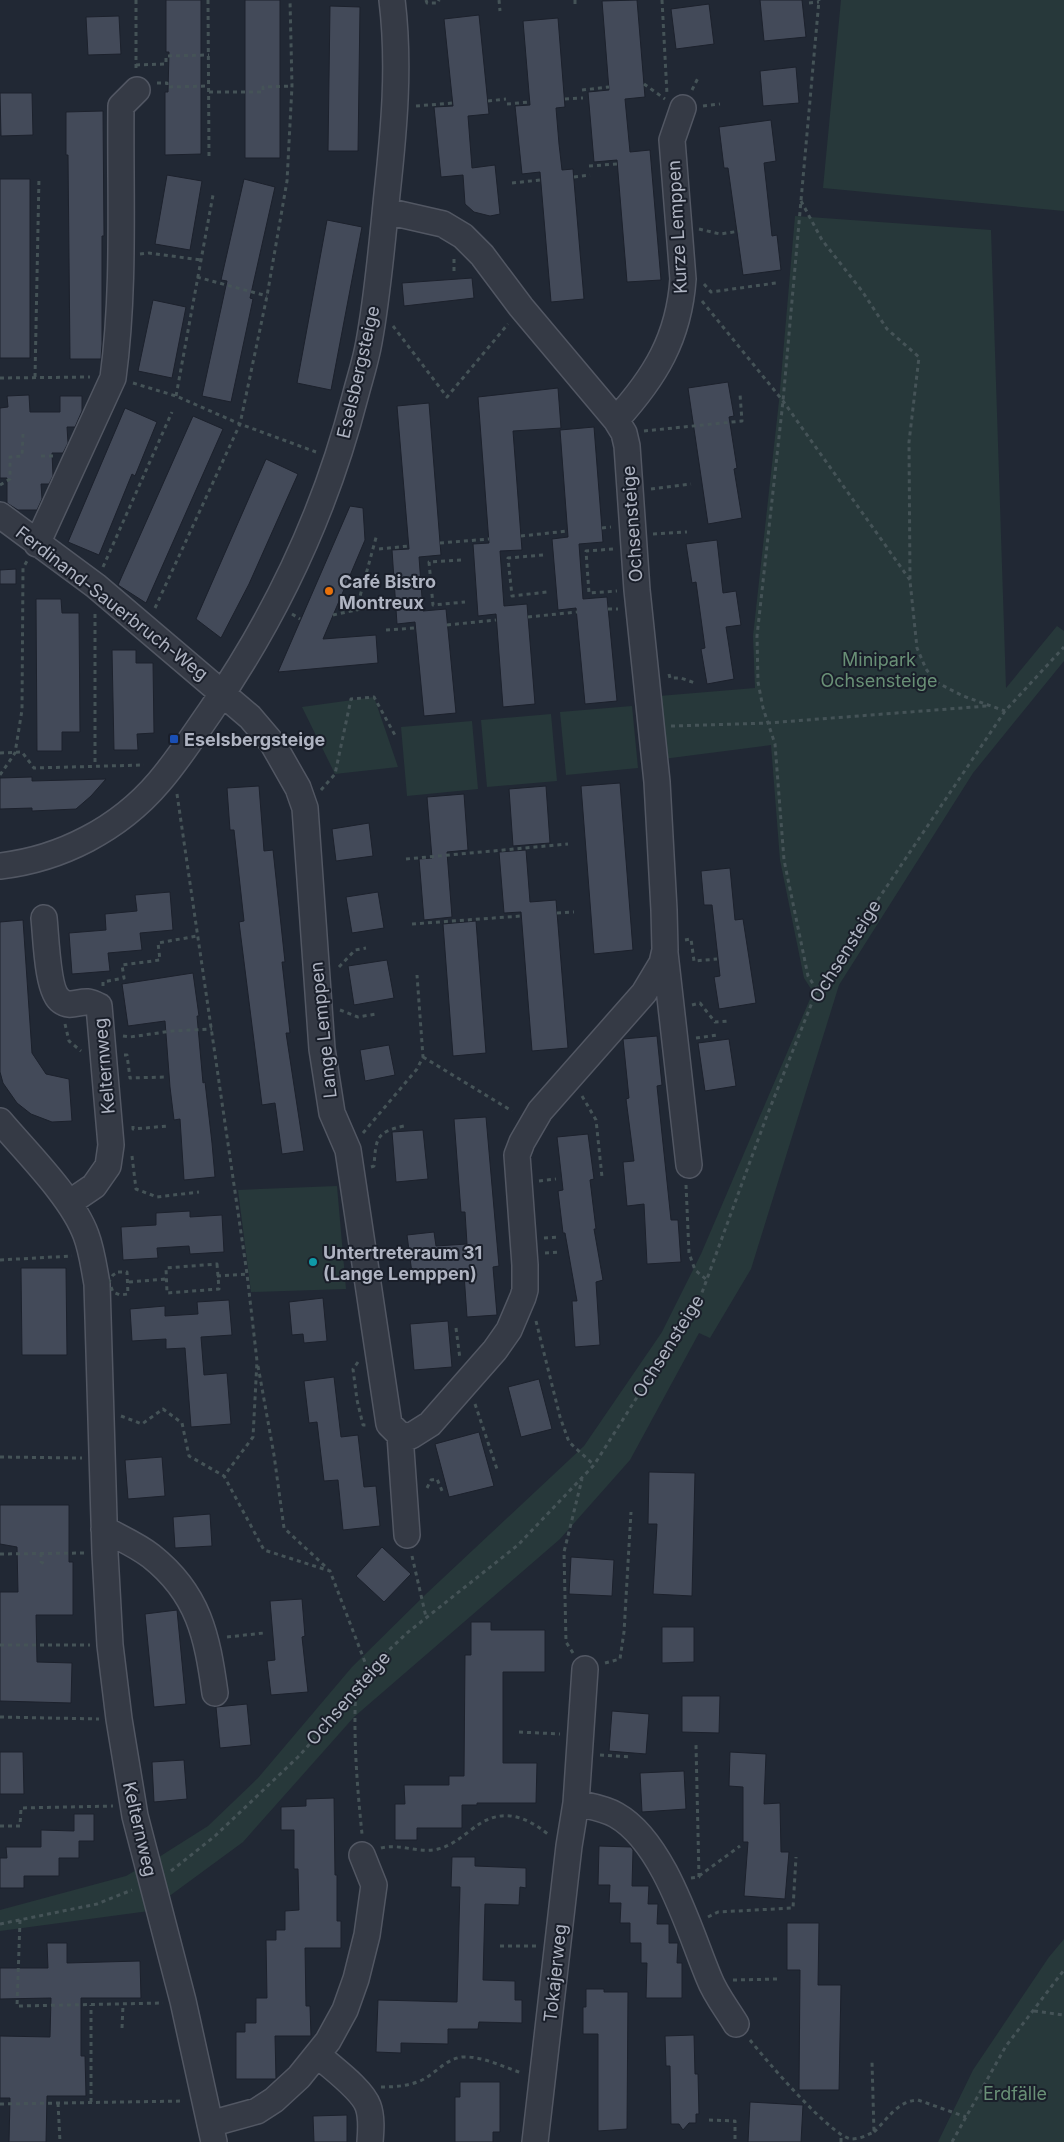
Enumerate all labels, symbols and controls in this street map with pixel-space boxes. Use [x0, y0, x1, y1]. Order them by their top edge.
street label: Kurze Lemppen [663, 160, 691, 294]
street label: Eselsbergsteige [333, 304, 383, 440]
street label: Ochsensteige [617, 465, 647, 583]
street label: Ferdinand-Sauerbruch-Weg [12, 521, 212, 685]
place label: Café Bistro Montreux [339, 571, 436, 613]
marker: Café Bistro Montreux [323, 585, 335, 597]
park label: Minipark Ochsensteige [821, 649, 937, 691]
place label: Eselsbergsteige [184, 729, 326, 750]
marker: Eselsbergsteige [168, 733, 180, 745]
street label: Ochsensteige [805, 896, 885, 1006]
street label: Lange Lemppen [305, 961, 341, 1099]
street label: Kelternweg [89, 1017, 119, 1115]
place label: Untertreteraum 31 (Lange Lemppen) [323, 1242, 482, 1284]
marker: Untertreteraum 31 (Lange Lemppen) [307, 1256, 319, 1268]
street label: Ochsensteige [628, 1291, 708, 1401]
street label: Ochsensteige [302, 1647, 394, 1749]
street label: Kelternweg [119, 1780, 161, 1878]
street label: Tokajerweg [539, 1923, 571, 2023]
park label: Erdfälle [983, 2083, 1047, 2104]

